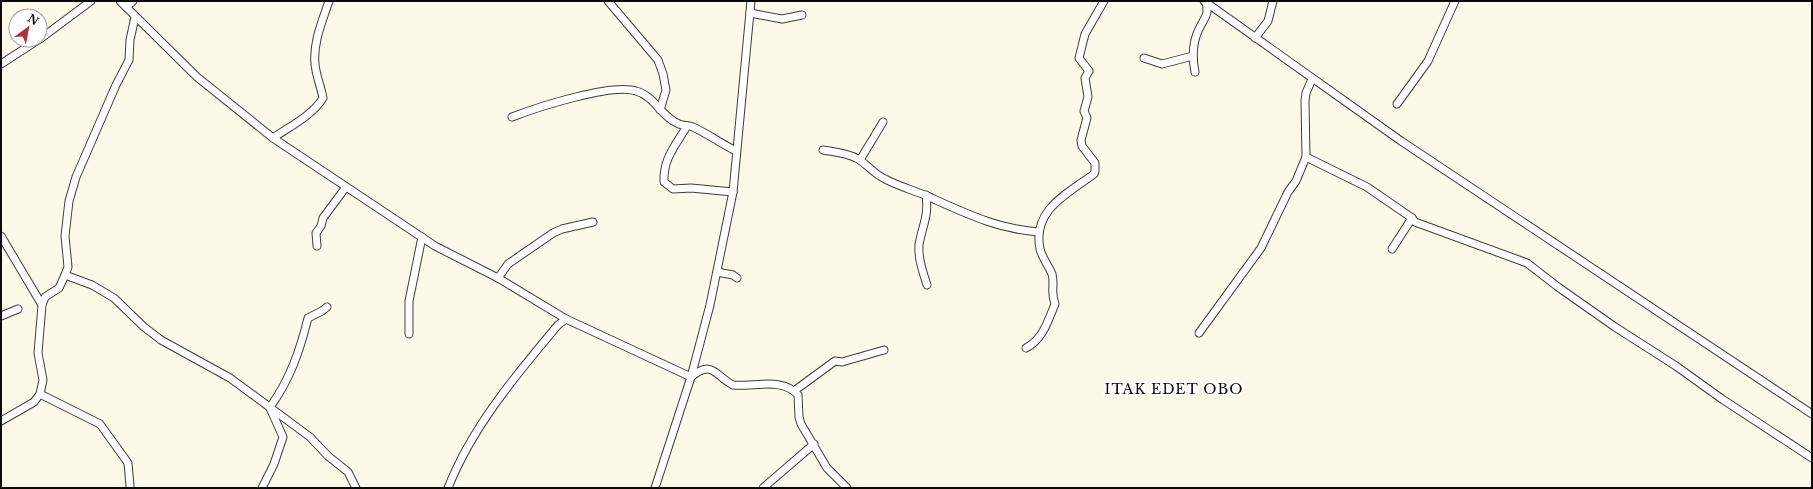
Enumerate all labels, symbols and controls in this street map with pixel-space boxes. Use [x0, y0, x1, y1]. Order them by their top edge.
north arrow [8, 8, 48, 48]
text: N [25, 11, 42, 29]
district label: ITAK EDET OBO [1105, 380, 1243, 398]

